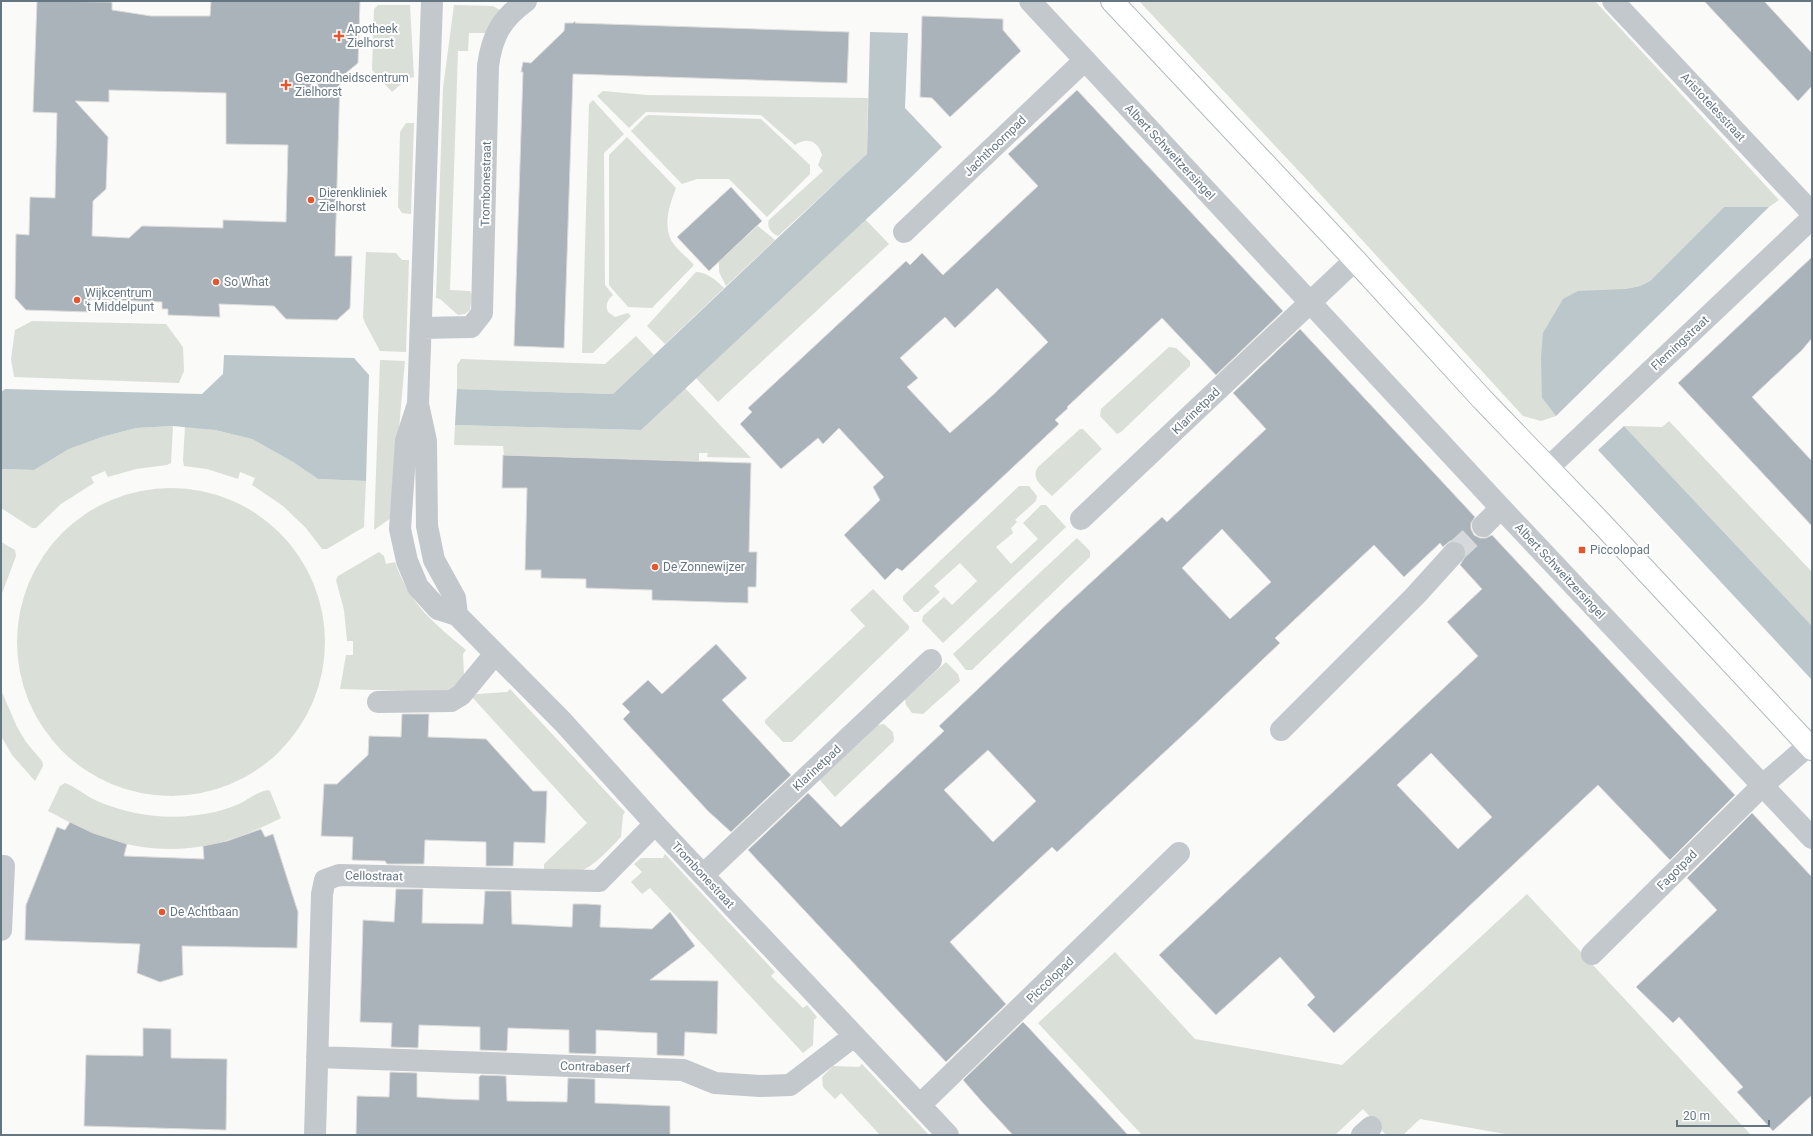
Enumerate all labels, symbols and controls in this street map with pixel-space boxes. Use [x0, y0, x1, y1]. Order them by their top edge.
place label: Apotheek Zielhorst [347, 22, 399, 50]
marker: Apotheek Zielhorst [334, 31, 344, 41]
street label: Aristotelesstraat [1678, 70, 1748, 144]
place label: Gezondheidscentrum Zielhorst [295, 71, 409, 99]
marker: Gezondheidscentrum Zielhorst [280, 79, 292, 91]
street label: Albert Schweitzersingel [1122, 101, 1218, 203]
street label: Jachthoornpad [961, 113, 1029, 179]
street label: Trombonestraat [478, 141, 494, 227]
place label: Dierenkliniek Zielhorst [319, 186, 388, 214]
marker: Dierenkliniek Zielhorst [306, 195, 316, 205]
place label: So What [224, 275, 269, 289]
marker: So What [211, 277, 221, 287]
place label: Wijkcentrum 't Middelpunt [85, 286, 154, 314]
marker: Wijkcentrum 't Middelpunt [72, 295, 82, 305]
street label: Flemingstraat [1648, 313, 1712, 373]
street label: Klarinetpad [1169, 385, 1223, 437]
street label: Albert Schweitzersingel [1512, 520, 1608, 622]
place label: Piccolopad [1590, 543, 1650, 557]
marker: Piccolopad [1577, 545, 1587, 555]
place label: De Zonnewijzer [663, 560, 745, 574]
marker: De Zonnewijzer [650, 562, 660, 572]
street label: Klarinetpad [790, 742, 844, 794]
street label: Trombonestraat [669, 839, 737, 911]
street label: Fagotpad [1654, 847, 1700, 893]
street label: Cellostraat [345, 868, 403, 884]
place label: De Achtbaan [170, 905, 238, 919]
marker: De Achtbaan [157, 907, 167, 917]
street label: Piccolopad [1024, 954, 1076, 1006]
street label: Contrabaserf [560, 1059, 631, 1075]
scale bar [1677, 1102, 1769, 1128]
text: 20 m [1683, 1109, 1710, 1123]

